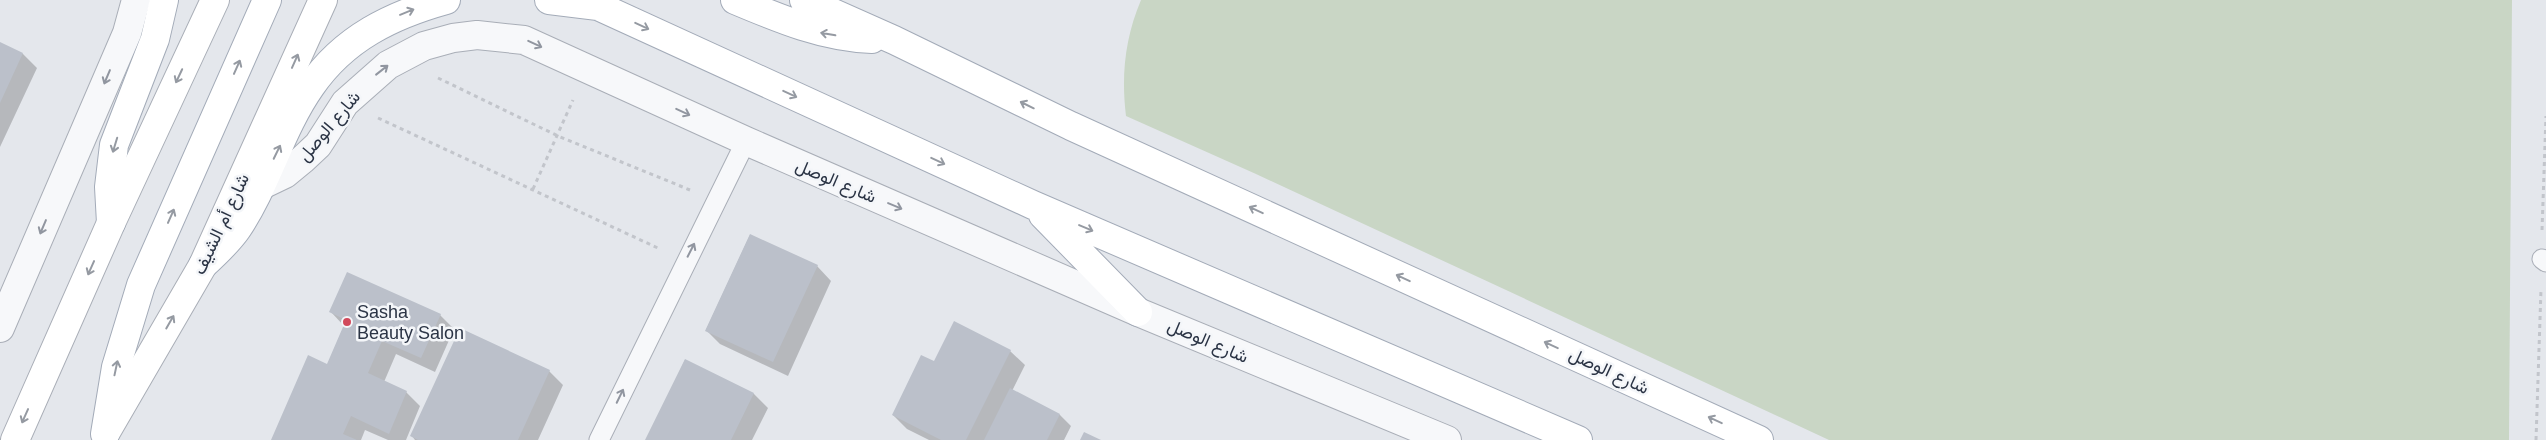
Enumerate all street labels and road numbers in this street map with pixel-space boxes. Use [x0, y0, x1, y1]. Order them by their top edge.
street label: شارع الوصل [294, 87, 366, 167]
street label: شارع الوصل [792, 155, 879, 209]
street label: شارع أم الشيف [189, 170, 255, 278]
street label: شارع الوصل [1164, 315, 1251, 369]
street label: شارع الوصل [1565, 344, 1652, 400]

